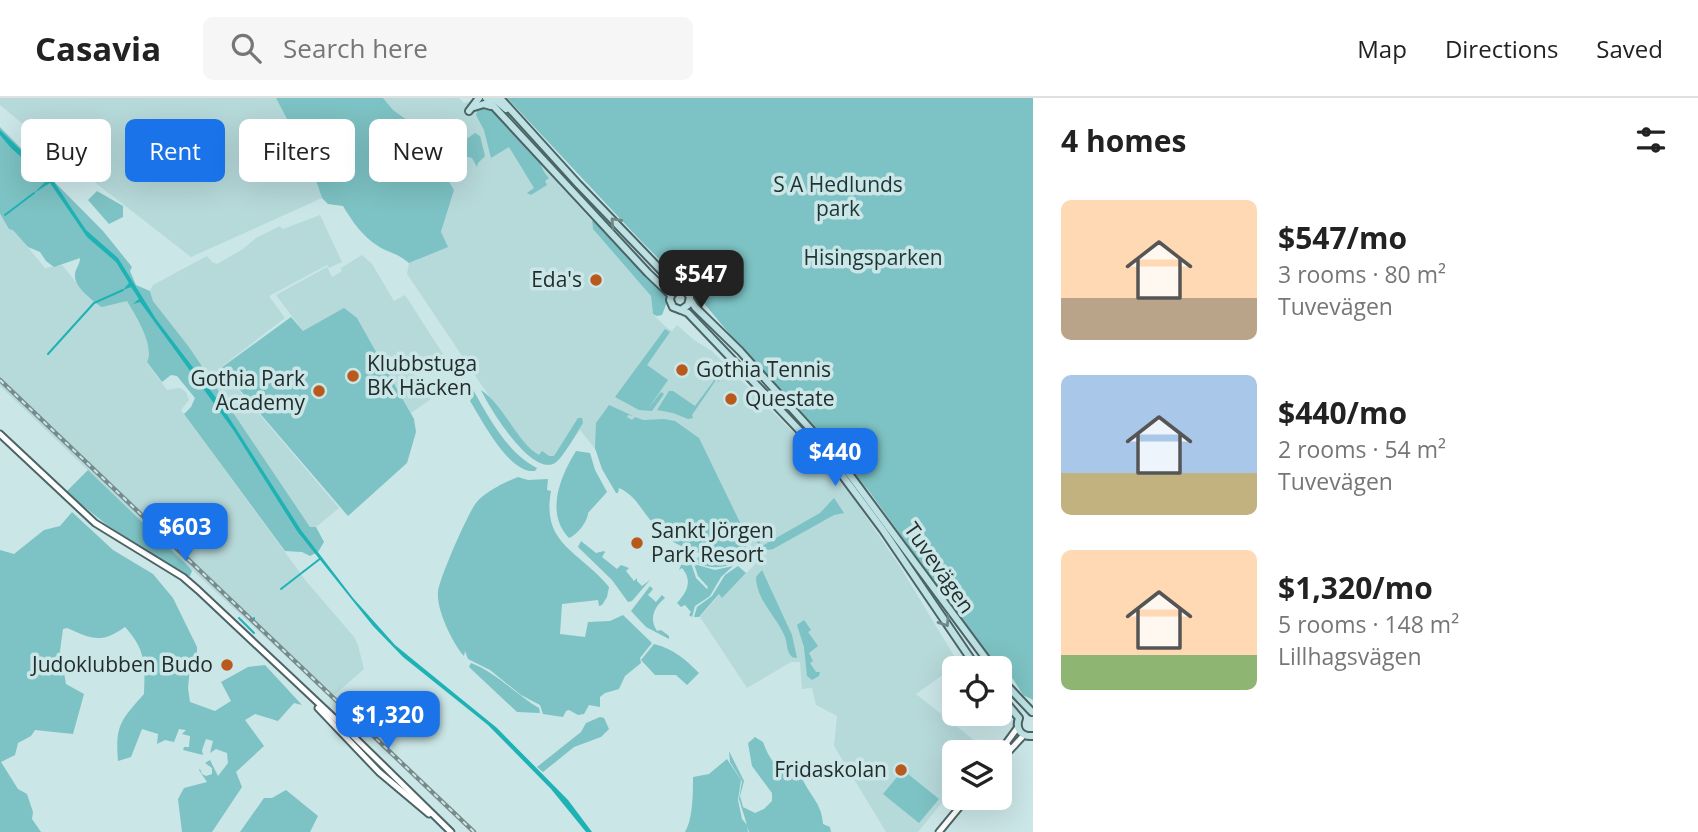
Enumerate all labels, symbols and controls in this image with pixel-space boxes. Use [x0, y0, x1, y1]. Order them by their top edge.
search box [203, 17, 693, 80]
text: Casavia [35, 26, 161, 71]
icon: search [227, 29, 265, 67]
text: Search here [283, 30, 428, 66]
text: Map [1357, 32, 1407, 65]
text: Directions [1445, 32, 1558, 65]
text: Saved [1596, 32, 1663, 65]
chip: Buy [21, 119, 111, 182]
chip: Rent [125, 119, 225, 182]
chip: Filters [239, 119, 355, 182]
chip: New [369, 119, 467, 182]
text: 4 homes [1061, 120, 1186, 161]
icon: filters [1632, 121, 1670, 159]
park label: S A Hedlunds park [773, 170, 903, 222]
one-way arrow [611, 217, 624, 230]
text: $547/mo [1278, 217, 1407, 258]
icon: home [1117, 228, 1201, 312]
park label: Hisingsparken [803, 243, 943, 271]
pin: $547 [660, 250, 742, 310]
text: $547 [675, 257, 727, 289]
text: 3 rooms · 80 m² [1278, 258, 1446, 290]
place label: Eda's [531, 265, 582, 293]
marker: Eda's [588, 272, 604, 288]
text: Tuvevägen [1278, 290, 1393, 322]
place label: Klubbstuga BK Häcken [367, 349, 477, 401]
place label: Gothia Tennis [696, 355, 831, 383]
marker: Gothia Tennis [674, 362, 690, 378]
place label: Gothia Park Academy [190, 364, 305, 416]
marker: Klubbstuga BK Häcken [345, 368, 361, 384]
marker: Gothia Park Academy [311, 383, 327, 399]
place label: Questate [745, 384, 834, 412]
marker: Questate [723, 391, 739, 407]
text: $440/mo [1278, 392, 1407, 433]
icon: home [1117, 403, 1201, 487]
pin: $440 [794, 428, 876, 488]
text: 2 rooms · 54 m² [1278, 433, 1446, 465]
text: $440 [809, 435, 861, 467]
text: Tuvevägen [1278, 465, 1393, 497]
pin: $603 [144, 504, 226, 563]
text: $603 [159, 510, 211, 542]
place label: Sankt Jörgen Park Resort [651, 516, 774, 568]
street label: Tuvevägen [898, 516, 981, 618]
marker: Sankt Jörgen Park Resort [629, 535, 645, 551]
text: $1,320/mo [1278, 567, 1433, 608]
icon: home [1117, 578, 1201, 662]
text: 5 rooms · 148 m² [1278, 608, 1459, 640]
one-way arrow [937, 614, 949, 627]
text: Lillhagsvägen [1278, 640, 1422, 672]
place label: Judoklubben Budo [30, 650, 213, 678]
map controls [942, 656, 1012, 810]
button: locate [942, 656, 1012, 726]
marker: Judoklubben Budo [219, 657, 235, 673]
pin: $1,320 [331, 692, 445, 751]
text: $1,320 [352, 698, 424, 730]
button: layers [942, 740, 1012, 810]
place label: Fridaskolan [774, 755, 887, 783]
marker: Fridaskolan [893, 762, 909, 778]

